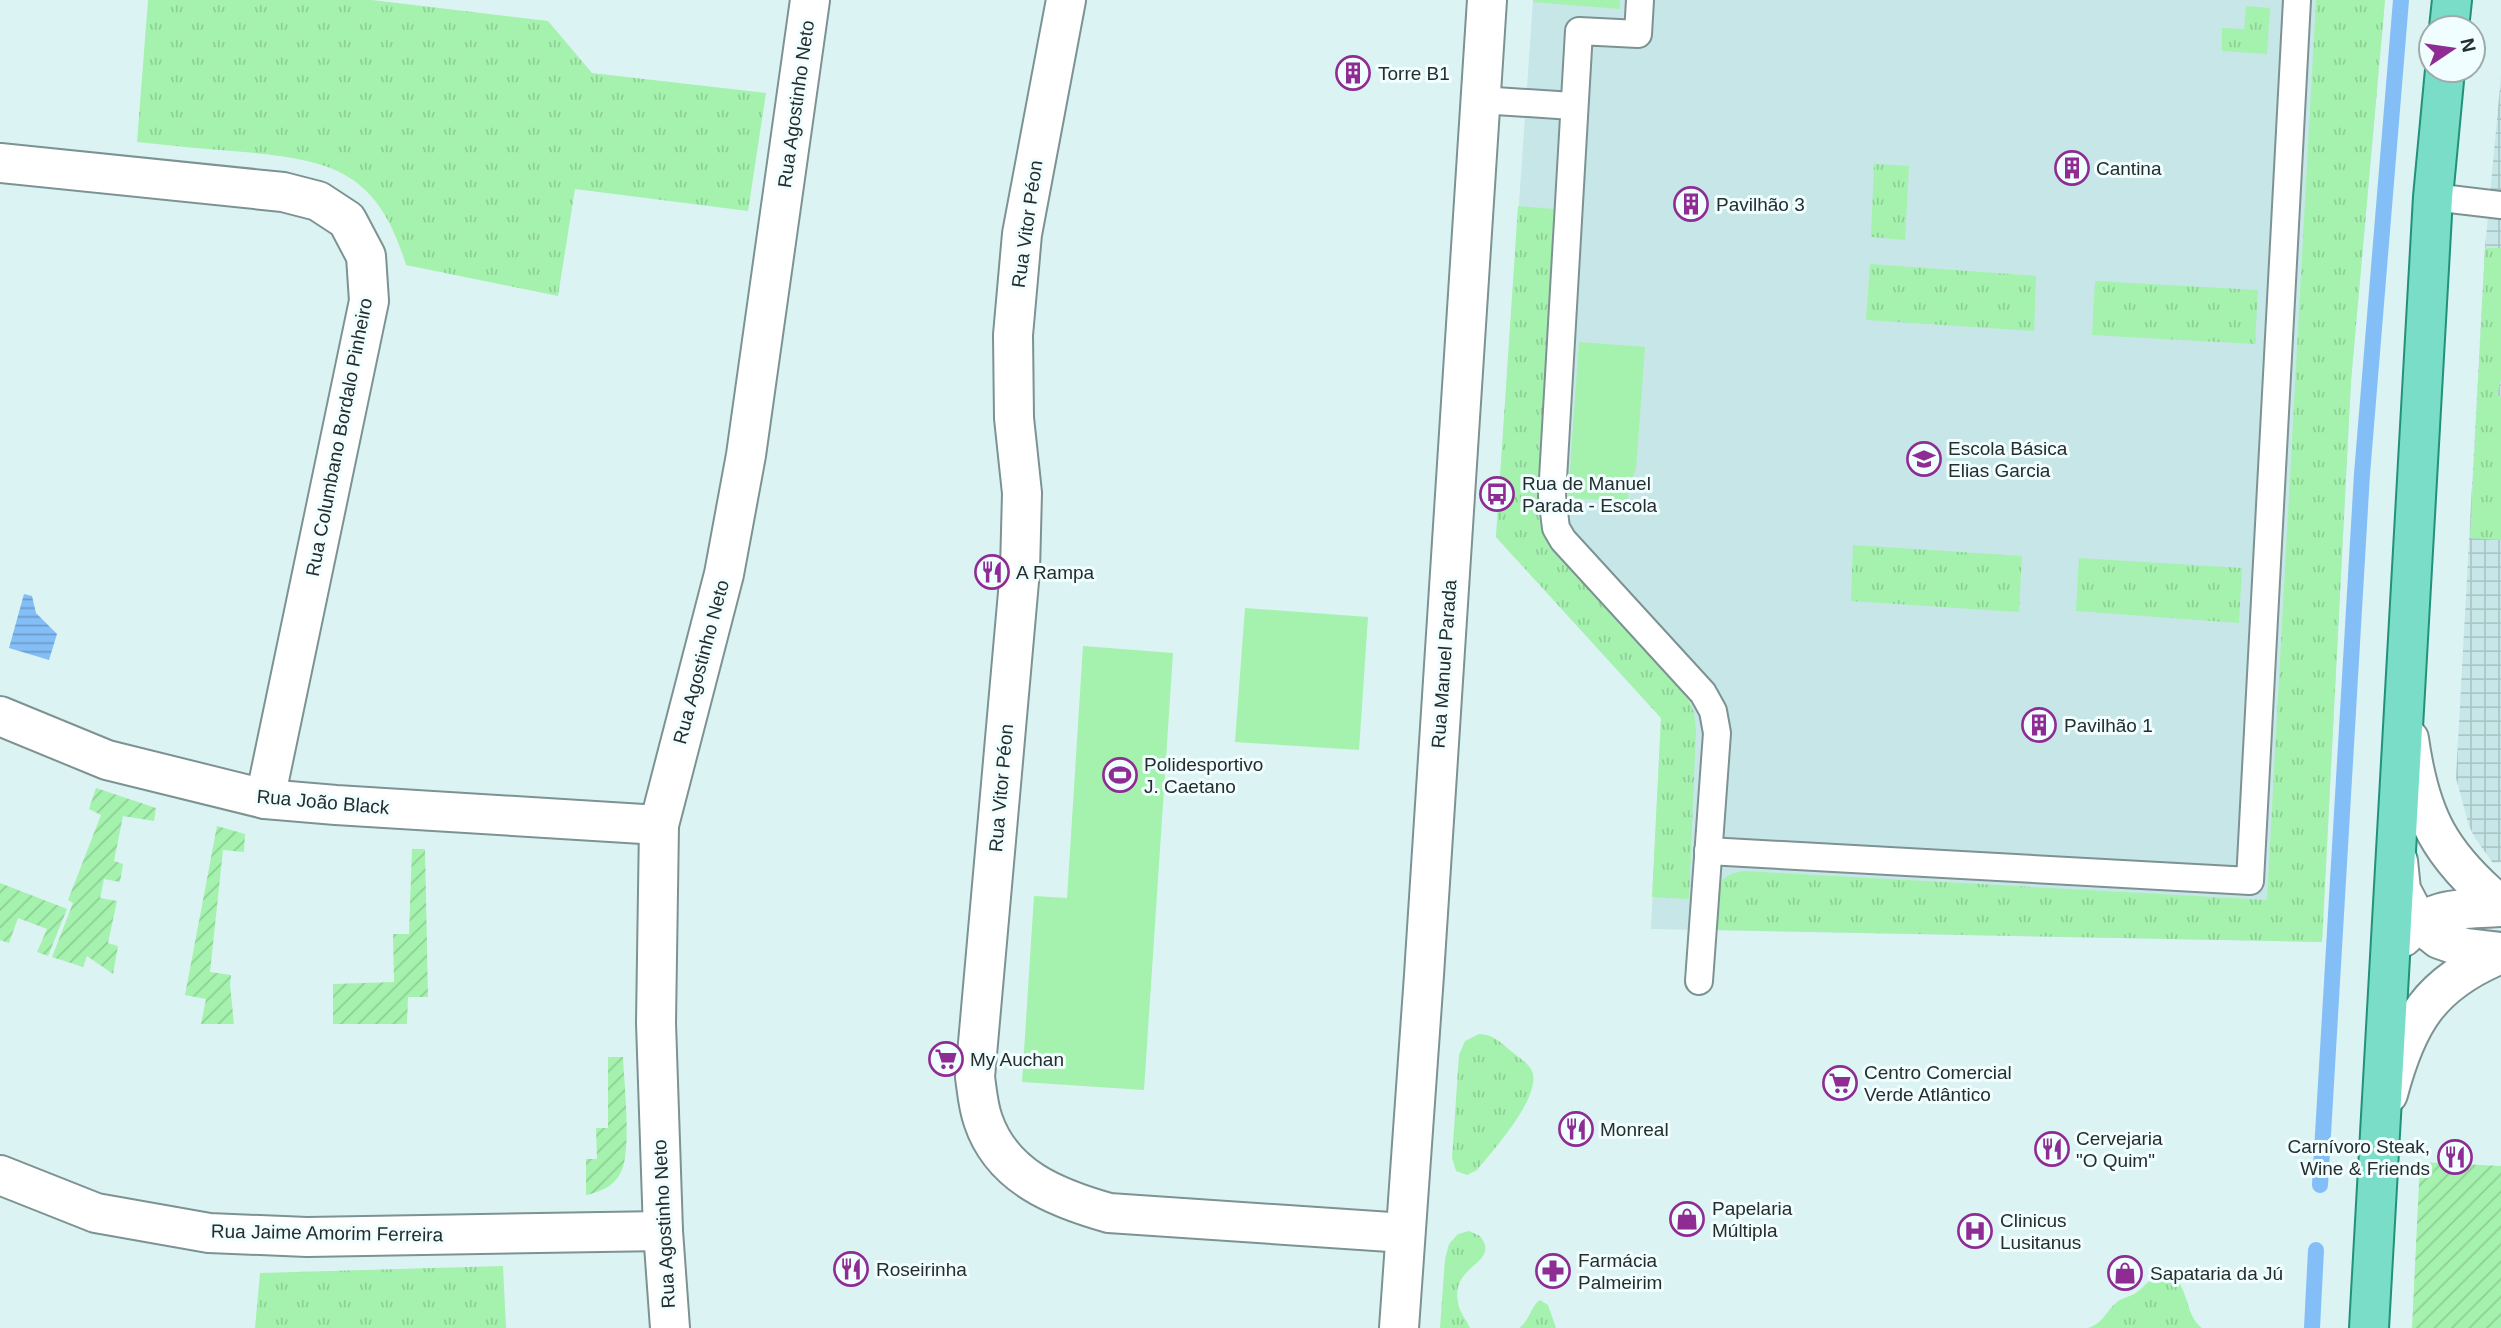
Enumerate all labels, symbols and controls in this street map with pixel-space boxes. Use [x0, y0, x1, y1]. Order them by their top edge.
north arrow [2417, 14, 2487, 84]
street label: Rua Agostinho Neto [774, 19, 818, 189]
text: N [2456, 36, 2480, 54]
building icon: Torre B1 [1334, 54, 1372, 92]
place label: Torre B1 [1378, 63, 1450, 84]
building icon: Cantina [2053, 149, 2091, 187]
place label: Cantina [2096, 158, 2162, 179]
street label: Rua Vitor Péon [1008, 159, 1046, 289]
building icon: Pavilhão 3 [1672, 185, 1710, 223]
place label: Pavilhão 3 [1716, 194, 1805, 215]
street label: Rua Columbano Bordalo Pinheiro [302, 296, 376, 578]
place label: Escola Básica Elias Garcia [1948, 438, 2068, 481]
school or university icon: Escola Básica Elias Garcia [1905, 440, 1943, 478]
place label: Rua de Manuel Parada - Escola [1522, 473, 1658, 516]
bus stop icon: Rua de Manuel Parada - Escola [1478, 475, 1516, 513]
restaurant icon: A Rampa [973, 553, 1011, 591]
place label: A Rampa [1016, 562, 1095, 583]
street label: Rua Agostinho Neto [669, 578, 733, 746]
street label: Rua Manuel Parada [1428, 579, 1460, 749]
building icon: Pavilhão 1 [2020, 706, 2058, 744]
place label: Pavilhão 1 [2064, 715, 2153, 736]
street label: Rua Vitor Péon [985, 723, 1017, 853]
place label: Polidesportivo J. Caetano [1144, 754, 1263, 797]
sports icon: Polidesportivo J. Caetano [1101, 756, 1139, 794]
street label: Rua João Black [256, 786, 391, 818]
supermarket icon: My Auchan [927, 1040, 965, 1078]
place label: My Auchan [970, 1049, 1064, 1070]
place label: Centro Comercial Verde Atlântico [1864, 1062, 2012, 1105]
supermarket icon: Centro Comercial Verde Atlântico [1821, 1064, 1859, 1102]
restaurant icon: Monreal [1557, 1110, 1595, 1148]
place label: Monreal [1600, 1119, 1669, 1140]
place label: Cervejaria "O Quim" [2076, 1128, 2163, 1171]
restaurant icon: Cervejaria "O Quim" [2033, 1130, 2071, 1168]
place label: Carnívoro Steak, Wine & Friends [2287, 1136, 2430, 1179]
restaurant icon: Carnívoro Steak, Wine & Friends [2436, 1138, 2474, 1176]
street label: Rua Agostinho Neto [649, 1139, 679, 1309]
place label: Papelaria Múltipla [1712, 1198, 1793, 1241]
shop icon: Papelaria Múltipla [1668, 1200, 1706, 1238]
place label: Clinicus Lusitanus [2000, 1210, 2081, 1253]
hospital icon: Clinicus Lusitanus [1956, 1212, 1994, 1250]
street label: Rua Jaime Amorim Ferreira [211, 1220, 444, 1246]
restaurant icon: Roseirinha [832, 1250, 870, 1288]
place label: Farmácia Palmeirim [1578, 1250, 1662, 1293]
pharmacy icon: Farmácia Palmeirim [1534, 1252, 1572, 1290]
shop icon: Sapataria da Jú [2106, 1254, 2144, 1292]
place label: Roseirinha [876, 1259, 967, 1280]
place label: Sapataria da Jú [2150, 1263, 2283, 1284]

